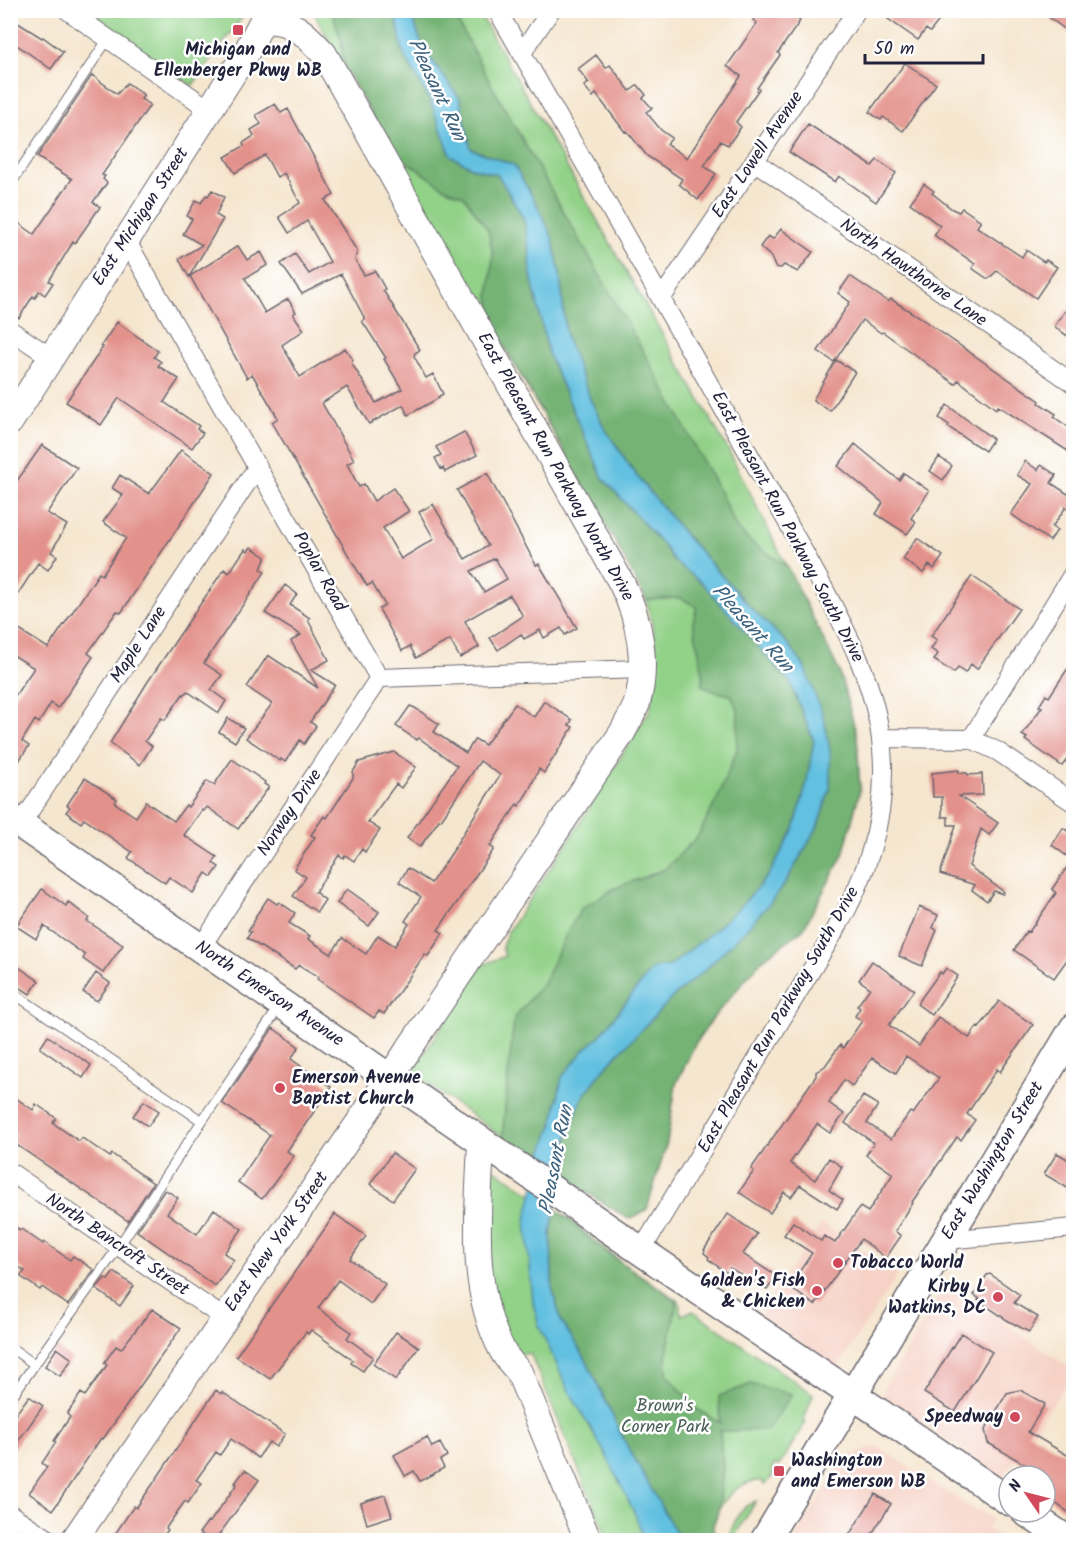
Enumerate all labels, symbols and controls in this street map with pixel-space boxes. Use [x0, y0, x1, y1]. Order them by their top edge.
marker: Michigan and Ellenberger Pkwy WB [231, 23, 245, 37]
scale bar [865, 27, 984, 65]
water label: Pleasant Run [398, 33, 474, 148]
text: 50 m [874, 35, 914, 64]
place label: Michigan and Ellenberger Pkwy WB [154, 36, 322, 86]
street label: East Lowell Avenue [705, 86, 811, 224]
street label: East Michigan Street [85, 141, 197, 292]
street label: North Hawthorne Lane [833, 211, 993, 335]
street label: East Pleasant Run Parkway North Drive [469, 327, 641, 607]
street label: East Pleasant Run Parkway South Drive [706, 388, 868, 666]
street label: Poplar Road [284, 526, 354, 619]
water label: Pleasant Run [706, 580, 798, 678]
street label: Maple Lane [103, 601, 175, 689]
street label: Norway Drive [250, 763, 330, 863]
street label: East Pleasant Run Parkway South Drive [690, 881, 868, 1159]
street label: North Emerson Avenue [188, 933, 350, 1055]
place label: Emerson Avenue Baptist Church [292, 1064, 421, 1114]
street label: East Washington Street [934, 1075, 1052, 1246]
marker: Emerson Avenue Baptist Church [273, 1081, 287, 1095]
water label: Pleasant Run [531, 1101, 583, 1217]
street label: East New York Street [217, 1165, 337, 1318]
street label: North Bancroft Street [39, 1186, 196, 1305]
place label: Tobacco World [850, 1249, 964, 1278]
marker: Tobacco World [831, 1256, 845, 1270]
place label: Golden's Fish & Chicken [701, 1267, 805, 1317]
place label: Kirby L Watkins, DC [888, 1273, 986, 1323]
marker: Golden's Fish & Chicken [810, 1284, 824, 1298]
marker: Kirby L Watkins, DC [991, 1290, 1005, 1304]
park label: Brown's Corner Park [621, 1392, 710, 1442]
place label: Speedway [925, 1403, 1004, 1432]
marker: Speedway [1008, 1410, 1022, 1424]
place label: Washington and Emerson WB [791, 1447, 926, 1497]
marker: Washington and Emerson WB [772, 1464, 786, 1478]
north arrow [997, 1464, 1057, 1524]
text: N [1003, 1475, 1029, 1498]

